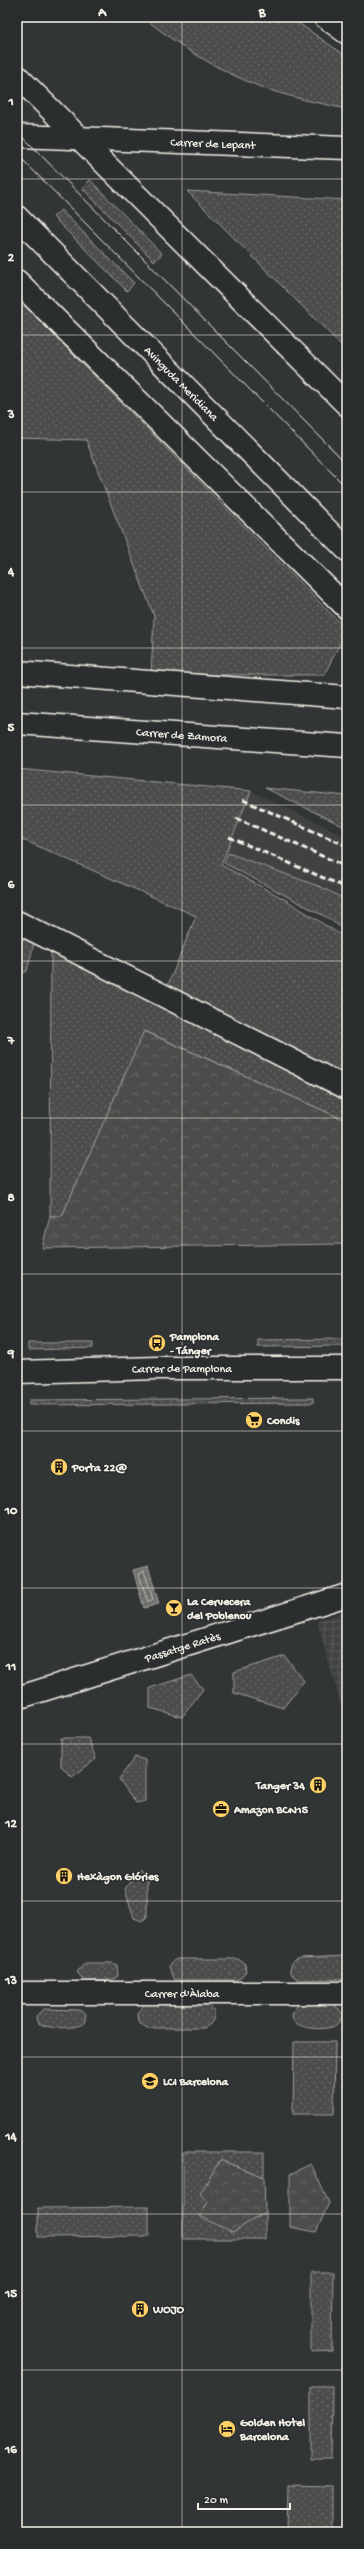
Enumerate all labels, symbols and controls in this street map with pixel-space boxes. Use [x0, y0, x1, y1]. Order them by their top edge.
text: A [97, 6, 107, 21]
text: B [258, 6, 267, 21]
text: 1 [7, 95, 14, 110]
street label: Carrer de Lepant [170, 137, 257, 154]
text: 2 [8, 251, 15, 266]
street label: Avinguda Meridiana [140, 344, 221, 425]
text: 3 [7, 408, 15, 423]
text: 4 [7, 565, 15, 580]
text: 5 [8, 721, 15, 736]
street label: Carrer de Zamora [135, 726, 228, 747]
text: 6 [8, 878, 15, 893]
text: 7 [7, 1034, 16, 1049]
text: 8 [7, 1191, 15, 1206]
place label: Pamplona - Tánger [169, 1331, 220, 1359]
bus stop icon: Pamplona - Tánger [147, 1333, 167, 1353]
text: 9 [7, 1347, 15, 1362]
street label: Carrer de Pamplona [132, 1363, 232, 1378]
supermarket icon: Condis [244, 1410, 264, 1430]
place label: Condis [266, 1415, 300, 1429]
building icon: Porta 22@ [49, 1457, 69, 1477]
place label: Porta 22@ [71, 1462, 127, 1476]
text: 10 [4, 1504, 18, 1519]
place label: La Cervecera del Poblenou [187, 1596, 252, 1624]
bar icon: La Cervecera del Poblenou [164, 1598, 184, 1618]
street label: Passatge Ratès [142, 1630, 223, 1667]
text: 11 [5, 1660, 16, 1675]
building icon: Tanger 34 [308, 1775, 328, 1795]
place label: Tanger 34 [255, 1780, 305, 1794]
office icon: Amazon BCN15 [211, 1799, 231, 1819]
place label: Amazon BCN15 [233, 1804, 309, 1818]
text: 12 [4, 1817, 17, 1832]
building icon: Hexàgon Glóries [54, 1866, 74, 1886]
place label: Hexàgon Glóries [77, 1871, 159, 1885]
text: 13 [4, 1974, 17, 1989]
street label: Carrer d'Àlaba [145, 1988, 220, 2002]
school or university icon: LCI Barcelona [140, 2071, 160, 2091]
place label: LCI Barcelona [163, 2076, 230, 2090]
text: 14 [4, 2130, 18, 2145]
text: 15 [4, 2287, 17, 2302]
building icon: WOJO [130, 2299, 150, 2319]
place label: WOJO [152, 2304, 185, 2318]
place label: Golden Hotel Barcelona [239, 2417, 305, 2445]
hotel icon: Golden Hotel Barcelona [217, 2419, 237, 2439]
text: 16 [4, 2443, 17, 2458]
scale bar [198, 2485, 290, 2511]
text: 20 m [204, 2494, 229, 2508]

